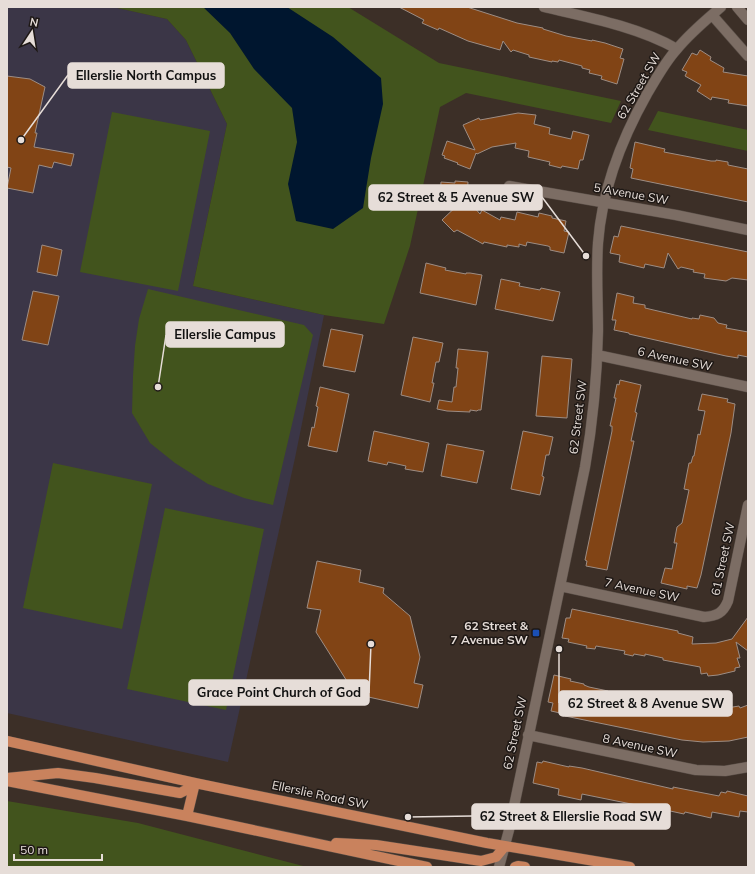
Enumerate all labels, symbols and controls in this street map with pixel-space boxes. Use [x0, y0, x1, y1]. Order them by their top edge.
north arrow [12, 12, 52, 52]
text: N [29, 15, 40, 30]
street label: 62 Street SW [613, 50, 664, 122]
callout: Ellerslie North Campus [68, 63, 224, 88]
text: Ellerslie North Campus [76, 67, 216, 83]
street label: 5 Avenue SW [592, 180, 670, 207]
callout: 62 Street & 5 Avenue SW [369, 185, 542, 210]
text: 62 Street & 5 Avenue SW [378, 189, 535, 205]
callout: Ellerslie Campus [166, 322, 284, 347]
text: Ellerslie Campus [174, 326, 276, 342]
street label: 6 Avenue SW [636, 343, 714, 374]
street label: 62 Street SW [566, 379, 589, 455]
street label: 61 Street SW [707, 521, 738, 597]
street label: 7 Avenue SW [603, 574, 681, 605]
place label: 62 Street & 7 Avenue SW [451, 618, 529, 647]
marker: 62 Street & 7 Avenue SW [531, 628, 541, 638]
callout: Grace Point Church of God [189, 680, 369, 705]
text: Grace Point Church of God [197, 684, 361, 700]
callout: 62 Street & 8 Avenue SW [559, 691, 732, 716]
street label: 62 Street SW [499, 695, 530, 771]
text: 62 Street & 8 Avenue SW [568, 695, 725, 711]
street label: 8 Avenue SW [601, 730, 679, 761]
street label: Ellerslie Road SW [271, 777, 370, 812]
callout: 62 Street & Ellerslie Road SW [472, 804, 670, 829]
text: 62 Street & Ellerslie Road SW [480, 808, 663, 824]
scale bar [14, 836, 102, 862]
text: 50 m [20, 842, 48, 857]

